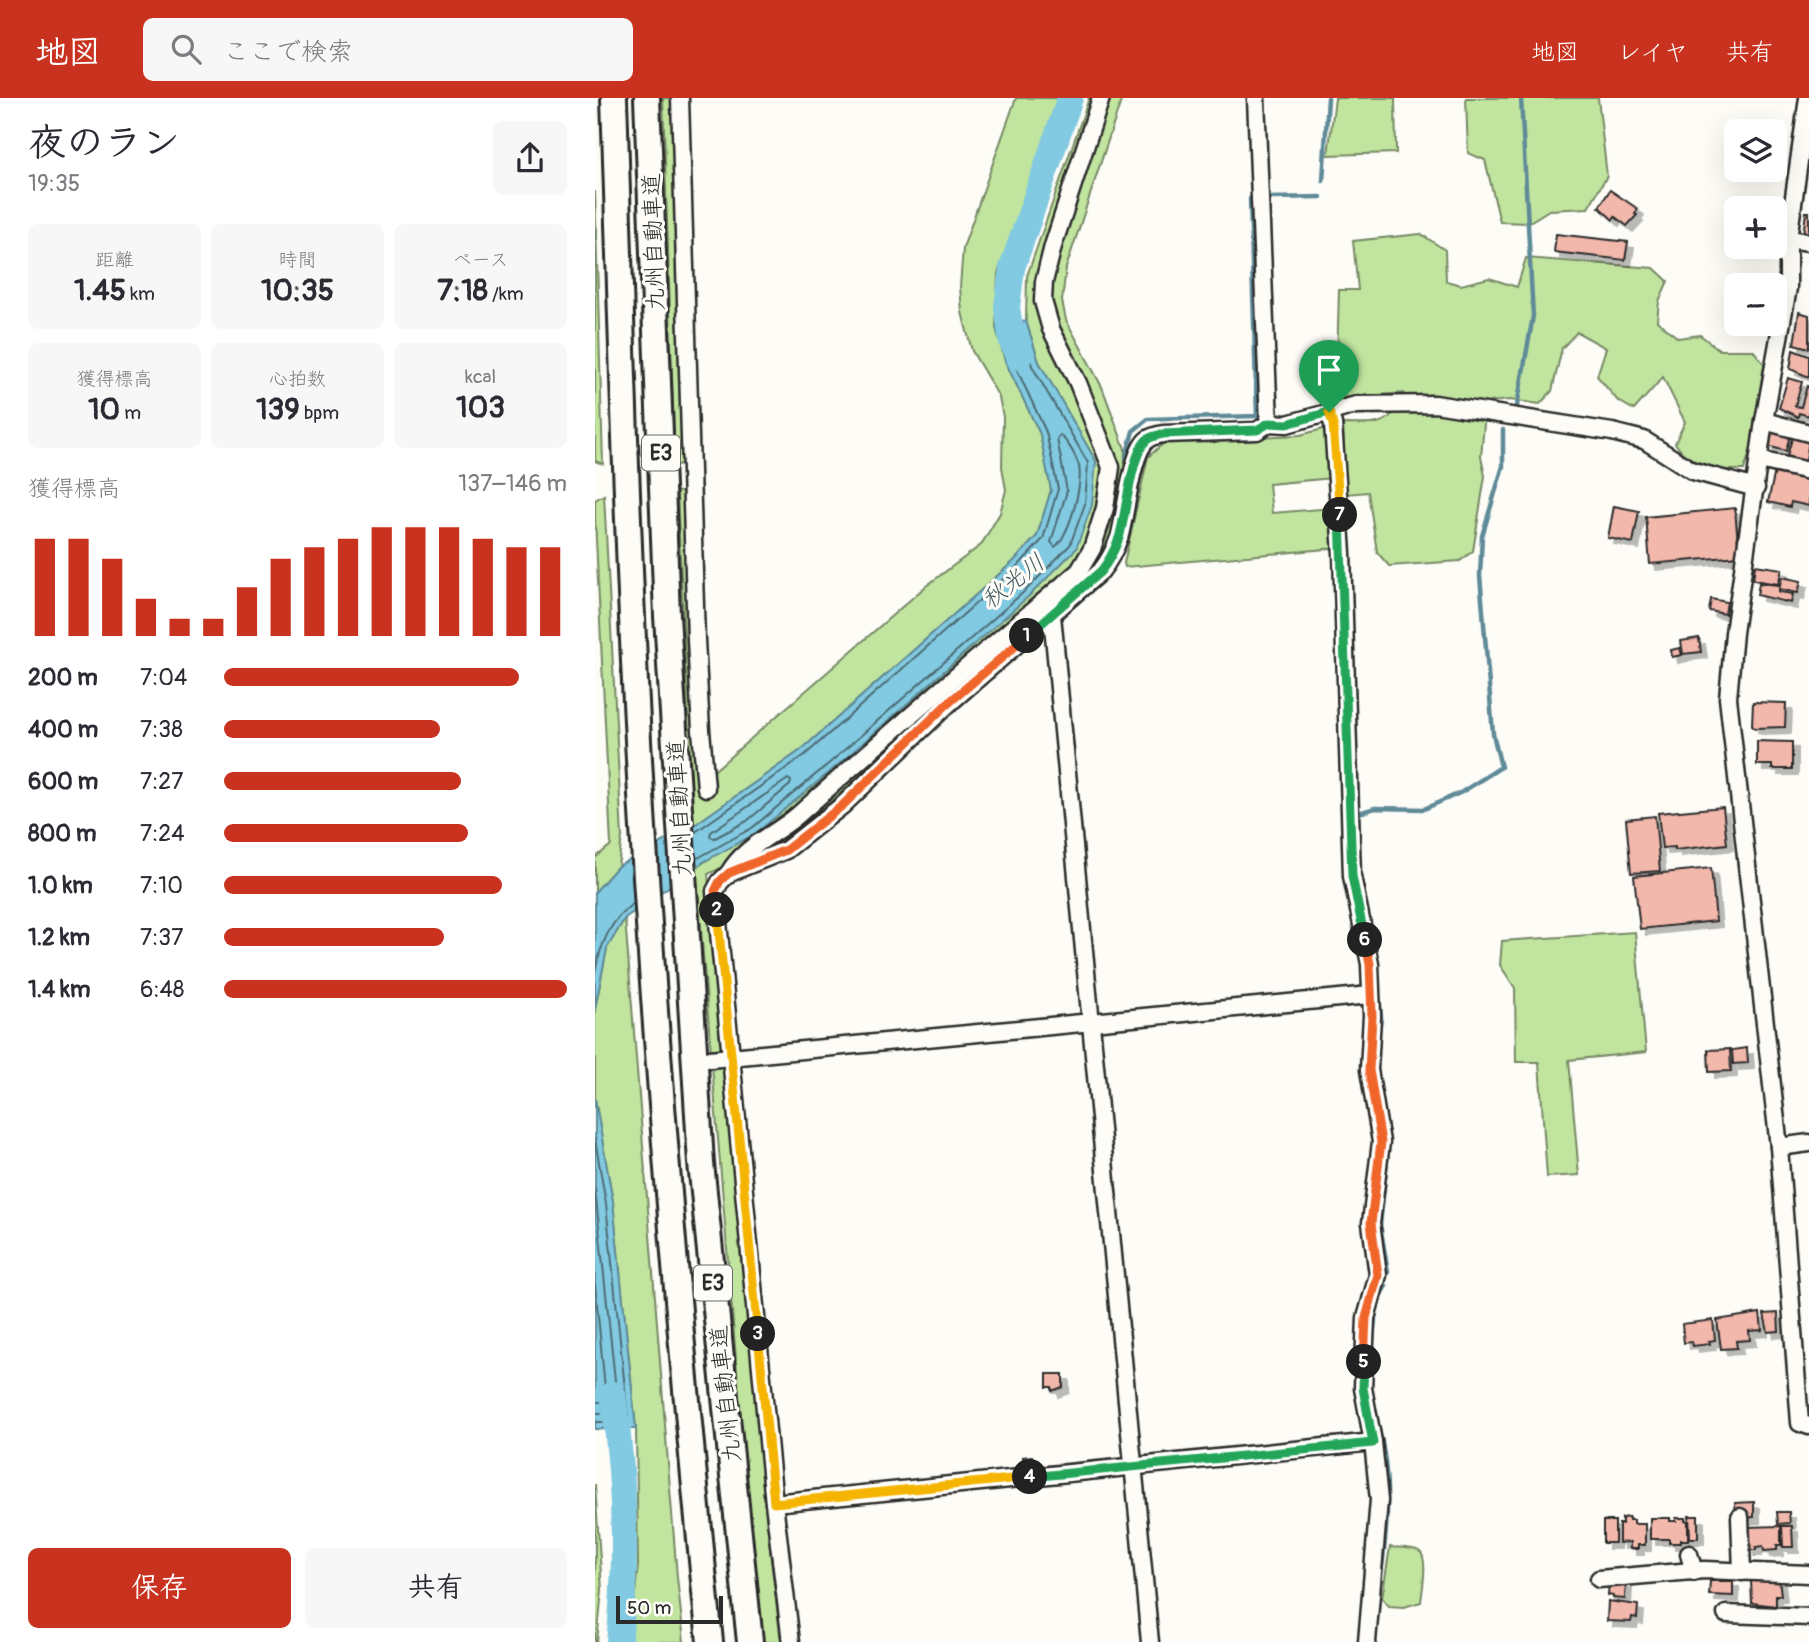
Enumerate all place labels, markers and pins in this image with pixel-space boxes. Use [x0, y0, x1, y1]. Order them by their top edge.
pin [1299, 340, 1359, 412]
pin: 7 [1323, 498, 1357, 532]
pin: 1 [1009, 618, 1045, 654]
pin: 2 [699, 892, 735, 928]
pin: 6 [1347, 922, 1383, 958]
pin: 3 [741, 1316, 775, 1352]
pin: 5 [1347, 1344, 1381, 1380]
pin: 4 [1013, 1460, 1047, 1494]

